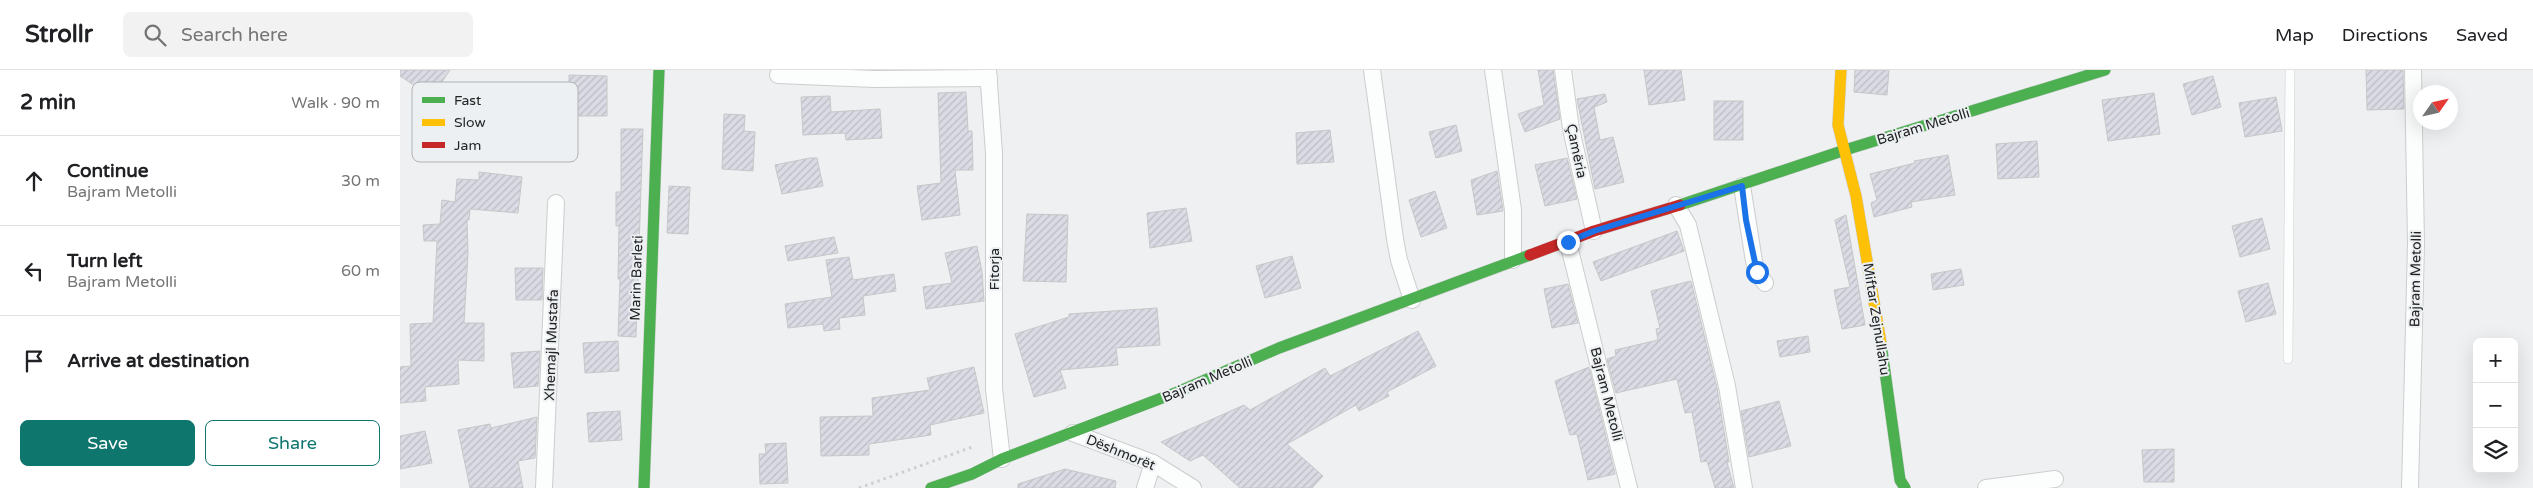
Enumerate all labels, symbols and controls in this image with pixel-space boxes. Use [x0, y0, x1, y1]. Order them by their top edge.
search box [123, 12, 473, 57]
text: Strollr [25, 20, 93, 49]
icon: search [141, 21, 169, 49]
text: Search here [181, 24, 288, 46]
text: Map [2275, 24, 2314, 46]
text: Directions [2342, 24, 2428, 46]
text: Saved [2456, 24, 2508, 46]
legend [412, 82, 578, 162]
north arrow [2413, 85, 2458, 130]
text: 2 min [20, 90, 76, 115]
text: Fast [454, 92, 482, 109]
text: Walk · 90 m [291, 93, 380, 113]
street label: Bajram Metolli [1875, 104, 1972, 149]
text: Slow [454, 114, 486, 131]
street label: Çamëria [1562, 122, 1591, 180]
text: Jam [454, 137, 481, 154]
text: Continue [67, 160, 149, 182]
icon: ahead [20, 167, 48, 195]
text: 30 m [341, 171, 380, 191]
text: Bajram Metolli [67, 182, 177, 202]
route end [1557, 231, 1580, 254]
street label: Bajram Metolli [2406, 231, 2425, 327]
street label: Marin Barleti [627, 235, 646, 321]
street label: Fitorja [986, 248, 1003, 290]
text: Turn left [67, 250, 143, 272]
icon: left [20, 257, 48, 285]
text: 60 m [341, 261, 380, 281]
route start [1746, 261, 1769, 284]
street label: Miftar Zejnullahu [1859, 262, 1894, 376]
text: Bajram Metolli [67, 272, 177, 292]
street label: Xhemajl Mustafa [541, 289, 562, 401]
map controls [2473, 338, 2518, 473]
button: + [2473, 338, 2518, 383]
street label: Bajram Metolli [1587, 345, 1626, 443]
icon: arrive [20, 347, 48, 375]
text: Arrive at destination [67, 350, 250, 372]
street label: Bajram Metolli [1160, 353, 1255, 406]
button: − [2473, 383, 2518, 428]
button: Save [20, 420, 195, 466]
button: Share [205, 420, 380, 466]
button: layers [2473, 428, 2518, 473]
street label: Dëshmorët [1084, 431, 1159, 474]

